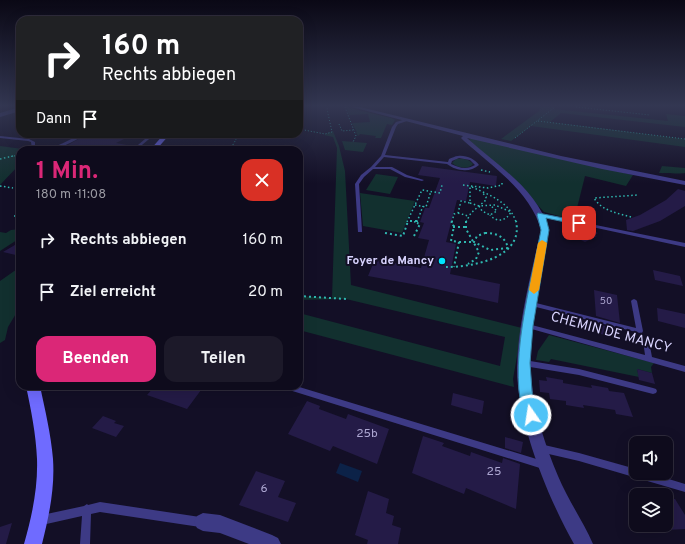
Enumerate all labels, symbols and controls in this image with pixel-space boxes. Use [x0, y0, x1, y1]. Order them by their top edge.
text: 160 m [102, 29, 180, 65]
icon: right [36, 32, 88, 84]
text: Rechts abbiegen [102, 64, 236, 87]
icon: arrive [79, 108, 101, 130]
text: Dann [36, 110, 71, 129]
text: 1 Min. [36, 157, 98, 187]
button: close [241, 159, 283, 201]
text: 180 m · 11:08 [36, 187, 106, 203]
pin [562, 206, 596, 240]
icon: arrive [568, 212, 590, 234]
icon: right [36, 229, 58, 251]
text: Rechts abbiegen [70, 231, 187, 250]
text: 160 m [243, 231, 283, 250]
place label: Foyer de Mancy [346, 253, 434, 269]
marker: Foyer de Mancy [437, 256, 447, 266]
icon: arrive [36, 281, 58, 303]
text: Ziel erreicht [70, 283, 156, 302]
text: 20 m [248, 283, 283, 302]
house number: 50 [600, 295, 612, 308]
street label: CHEMIN DE MANCY [549, 309, 673, 357]
button: Beenden [36, 336, 156, 382]
button: Teilen [164, 336, 283, 382]
position arrow [510, 394, 552, 436]
house number: 25b [356, 426, 378, 442]
map controls [629, 436, 673, 532]
button: sound [629, 436, 673, 480]
house number: 25 [487, 464, 501, 480]
house number: 6 [260, 481, 268, 497]
button: layers [629, 488, 673, 532]

